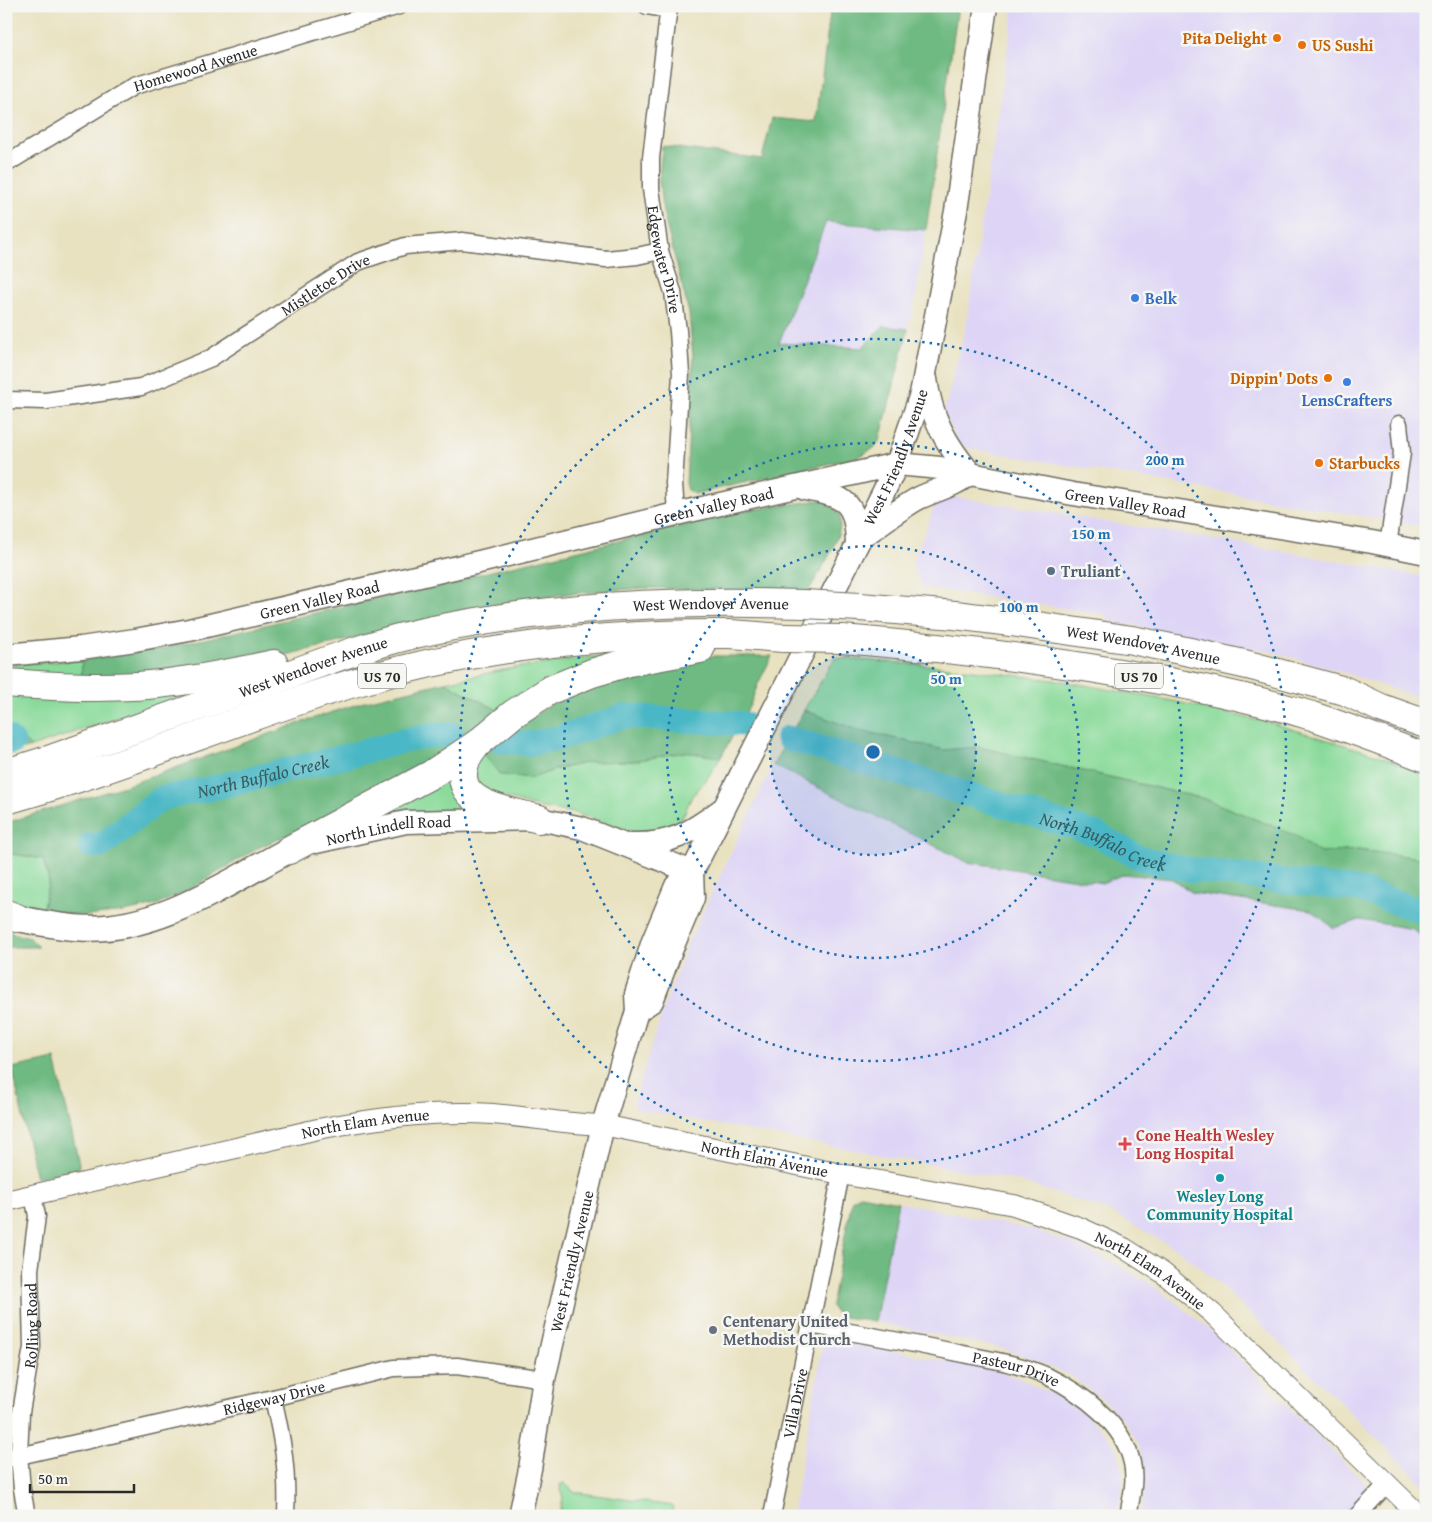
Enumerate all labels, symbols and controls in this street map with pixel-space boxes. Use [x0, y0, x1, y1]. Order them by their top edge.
place label: Pita Delight [1183, 26, 1267, 50]
marker: Pita Delight [1271, 32, 1283, 44]
place label: US Sushi [1312, 33, 1374, 57]
street label: Homewood Avenue [131, 37, 260, 97]
marker: US Sushi [1296, 39, 1308, 51]
street label: Edgewater Drive [642, 204, 688, 315]
street label: Mistletoe Drive [276, 247, 373, 322]
place label: Belk [1145, 286, 1178, 310]
marker: Belk [1129, 292, 1141, 304]
place label: Dippin' Dots [1230, 366, 1318, 390]
marker: Dippin' Dots [1322, 372, 1334, 384]
marker: LensCrafters [1341, 376, 1353, 388]
street label: West Friendly Avenue [857, 387, 934, 529]
place label: LensCrafters [1302, 388, 1392, 412]
text: 200 m [1145, 449, 1185, 470]
place label: Starbucks [1329, 451, 1400, 475]
marker: Starbucks [1313, 457, 1325, 469]
street label: Green Valley Road [651, 480, 776, 531]
street label: Green Valley Road [1063, 481, 1188, 524]
text: 150 m [1071, 523, 1111, 544]
place label: Truliant [1061, 559, 1121, 583]
marker: Truliant [1045, 565, 1057, 577]
street label: Green Valley Road [258, 574, 382, 625]
street label: West Wendover Avenue [632, 591, 789, 617]
text: 100 m [999, 596, 1039, 617]
street label: West Wendover Avenue [1065, 618, 1223, 670]
street label: West Wendover Avenue [235, 630, 390, 703]
road number: US 70 [358, 664, 406, 688]
road number: US 70 [1115, 664, 1163, 688]
text: 50 m [930, 668, 962, 689]
centre of rings [864, 743, 882, 761]
water label: North Buffalo Creek [194, 747, 332, 805]
water label: North Buffalo Creek [1036, 804, 1170, 877]
street label: North Lindell Road [324, 809, 452, 851]
street label: North Elam Avenue [299, 1102, 430, 1144]
place label: Cone Health Wesley Long Hospital [1136, 1123, 1275, 1165]
street label: North Elam Avenue [699, 1133, 830, 1183]
marker: Cone Health Wesley Long Hospital [1118, 1137, 1132, 1151]
marker: Wesley Long Community Hospital [1214, 1172, 1226, 1184]
place label: Wesley Long Community Hospital [1147, 1184, 1293, 1226]
street label: West Friendly Avenue [543, 1188, 599, 1335]
street label: North Elam Avenue [1091, 1224, 1211, 1315]
street label: Rolling Road [17, 1282, 44, 1370]
place label: Centenary United Methodist Church [723, 1309, 851, 1351]
marker: Centenary United Methodist Church [707, 1324, 719, 1336]
street label: Pasteur Drive [971, 1344, 1065, 1393]
street label: Villa Drive [776, 1366, 814, 1440]
street label: Ridgeway Drive [221, 1374, 327, 1421]
scale bar [30, 1462, 134, 1494]
text: 50 m [38, 1468, 69, 1489]

